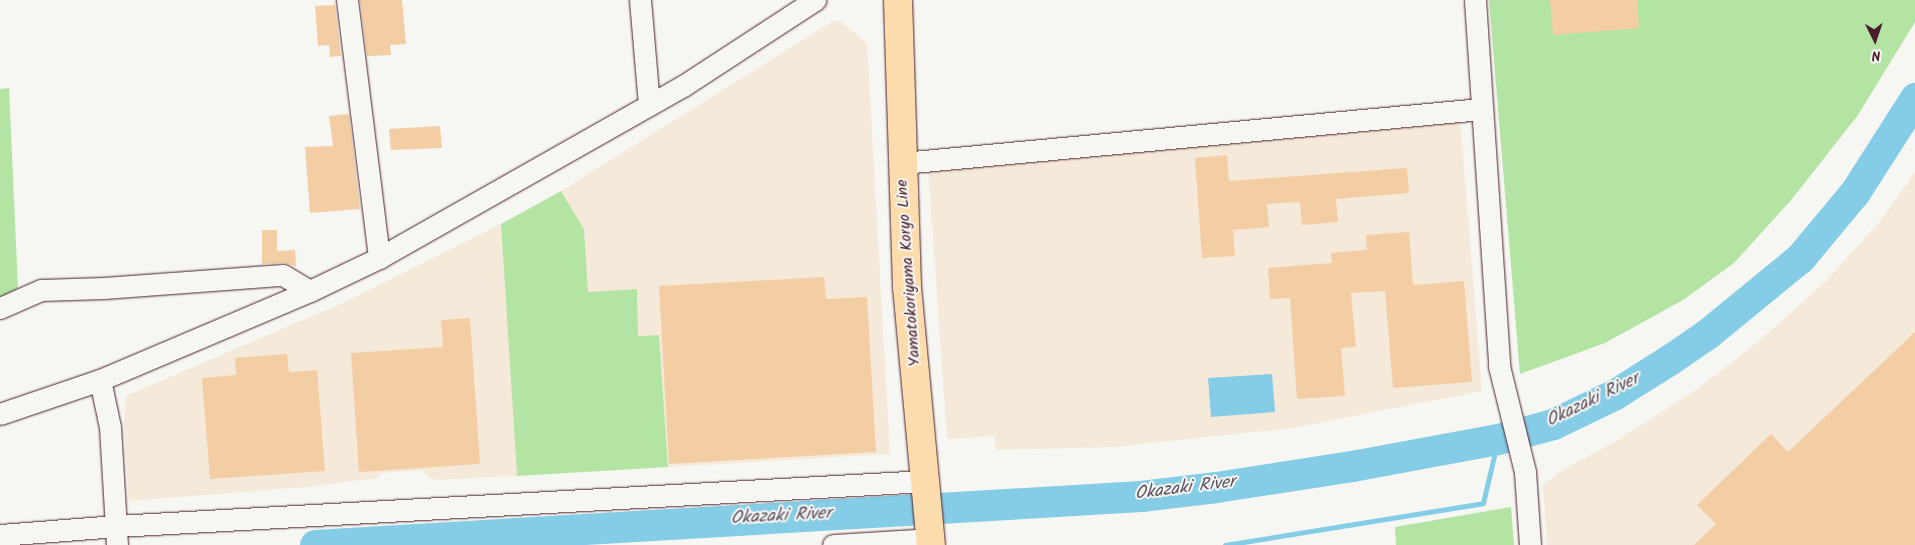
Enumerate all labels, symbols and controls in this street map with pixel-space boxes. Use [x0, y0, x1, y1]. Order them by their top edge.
north arrow [1850, 15, 1900, 65]
text: N [1871, 44, 1881, 66]
street label: Yamatokoriyama Koryo Line [893, 179, 925, 367]
water label: Okazaki River [1543, 369, 1643, 433]
water label: Okazaki River [1134, 472, 1236, 506]
water label: Okazaki River [730, 504, 832, 530]

